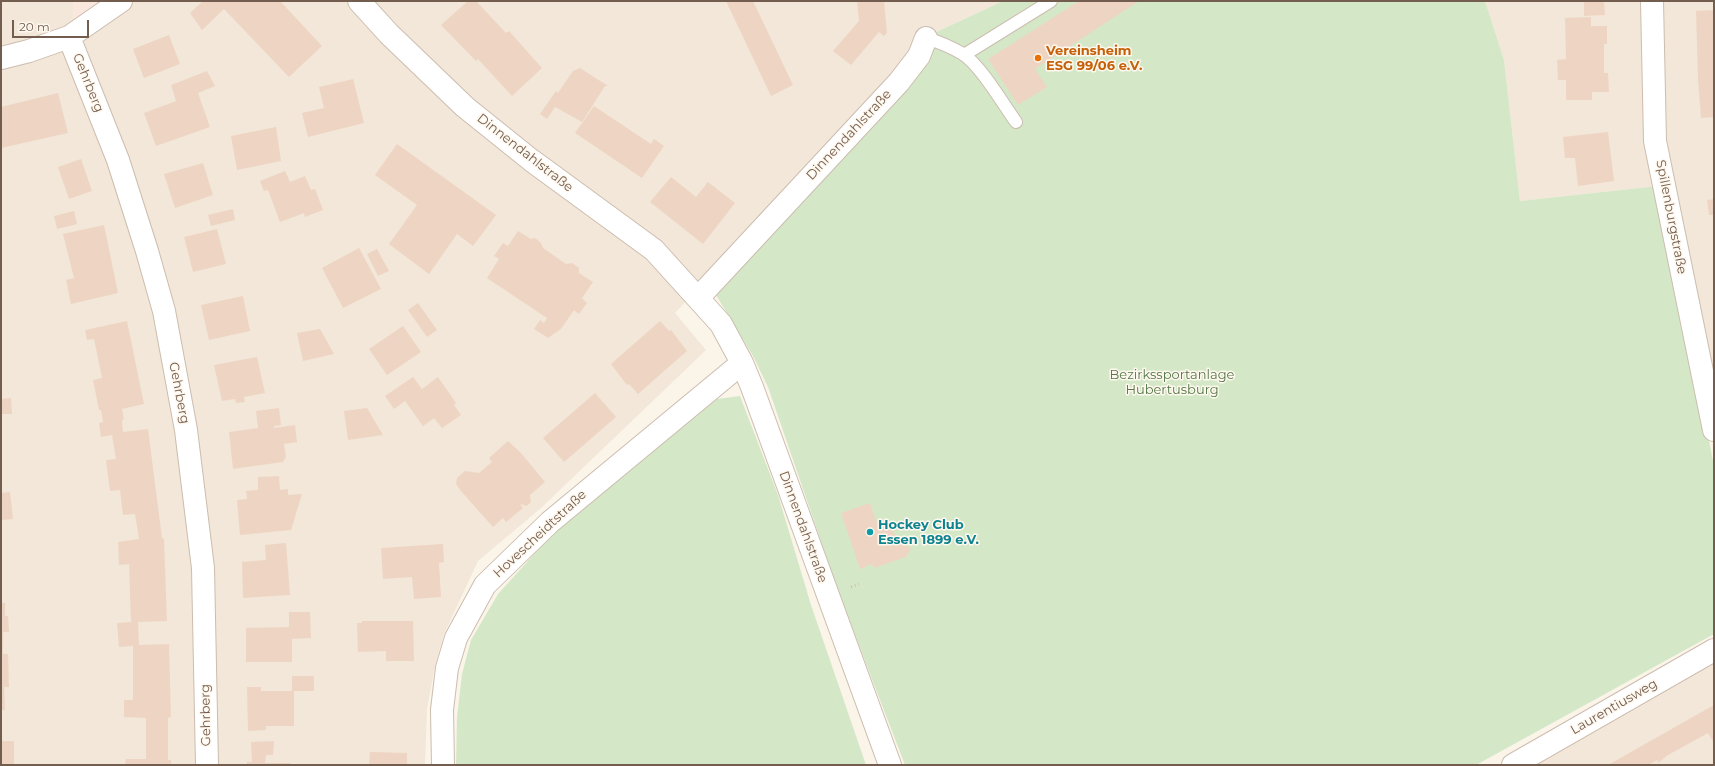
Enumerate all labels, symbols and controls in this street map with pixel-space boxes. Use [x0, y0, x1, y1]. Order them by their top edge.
scale bar [14, 12, 91, 38]
text: 20 m [19, 19, 50, 34]
place label: Vereinsheim ESG 99/06 e.V. [1046, 43, 1142, 74]
street label: Gehrberg [69, 51, 107, 115]
marker: Vereinsheim ESG 99/06 e.V. [1033, 53, 1043, 63]
street label: Dinnendahlstraße [803, 87, 895, 183]
street label: Dinnendahlstraße [474, 111, 576, 195]
street label: Spillenburgstraße [1652, 159, 1690, 275]
street label: Gehrberg [165, 361, 193, 425]
park label: Bezirkssportanlage Hubertusburg [1110, 367, 1234, 398]
street label: Dinnendahlstraße [776, 469, 830, 585]
street label: Hovescheidtstraße [490, 487, 590, 581]
place label: Hockey Club Essen 1899 e.V. [878, 517, 979, 548]
marker: Hockey Club Essen 1899 e.V. [865, 527, 875, 537]
street label: Laurentiusweg [1568, 676, 1660, 738]
street label: Gehrberg [198, 684, 214, 746]

